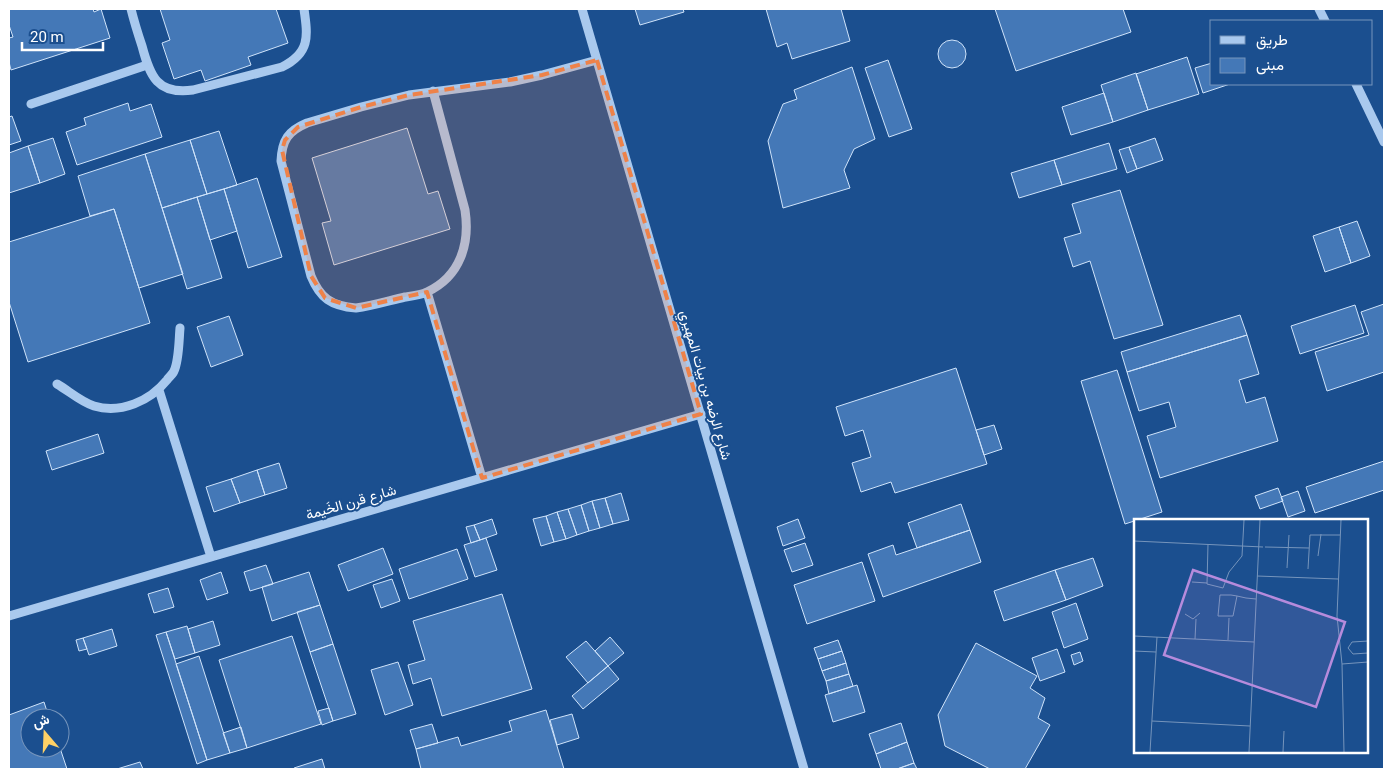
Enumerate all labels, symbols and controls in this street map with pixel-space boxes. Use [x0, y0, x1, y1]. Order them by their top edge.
scale bar [22, 20, 104, 52]
legend [1210, 20, 1373, 85]
text: 20 m [30, 28, 64, 46]
text: طريق [1256, 31, 1288, 50]
text: مبنى [1256, 56, 1284, 75]
street label: شارع الرضه بن بيات المهيري [673, 308, 735, 463]
street label: شارع قرن الخَيمة [304, 481, 399, 525]
inset map [1134, 519, 1368, 753]
north arrow [20, 708, 70, 758]
text: ش [30, 710, 52, 732]

